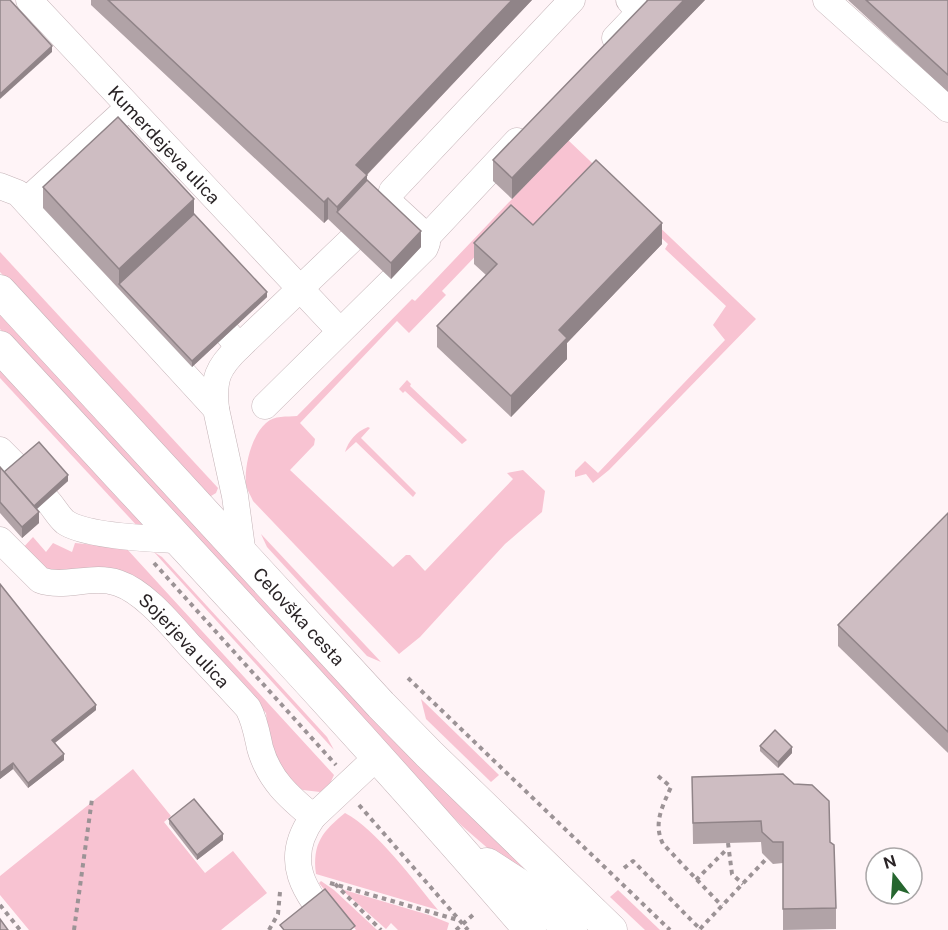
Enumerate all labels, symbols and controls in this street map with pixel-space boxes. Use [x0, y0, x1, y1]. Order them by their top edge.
street label: Kumerdejeva ulica [104, 81, 225, 208]
street label: Celovška cesta [249, 563, 349, 669]
street label: Sojerjeva ulica [135, 589, 234, 692]
north arrow [864, 846, 924, 906]
text: N [881, 851, 899, 873]

